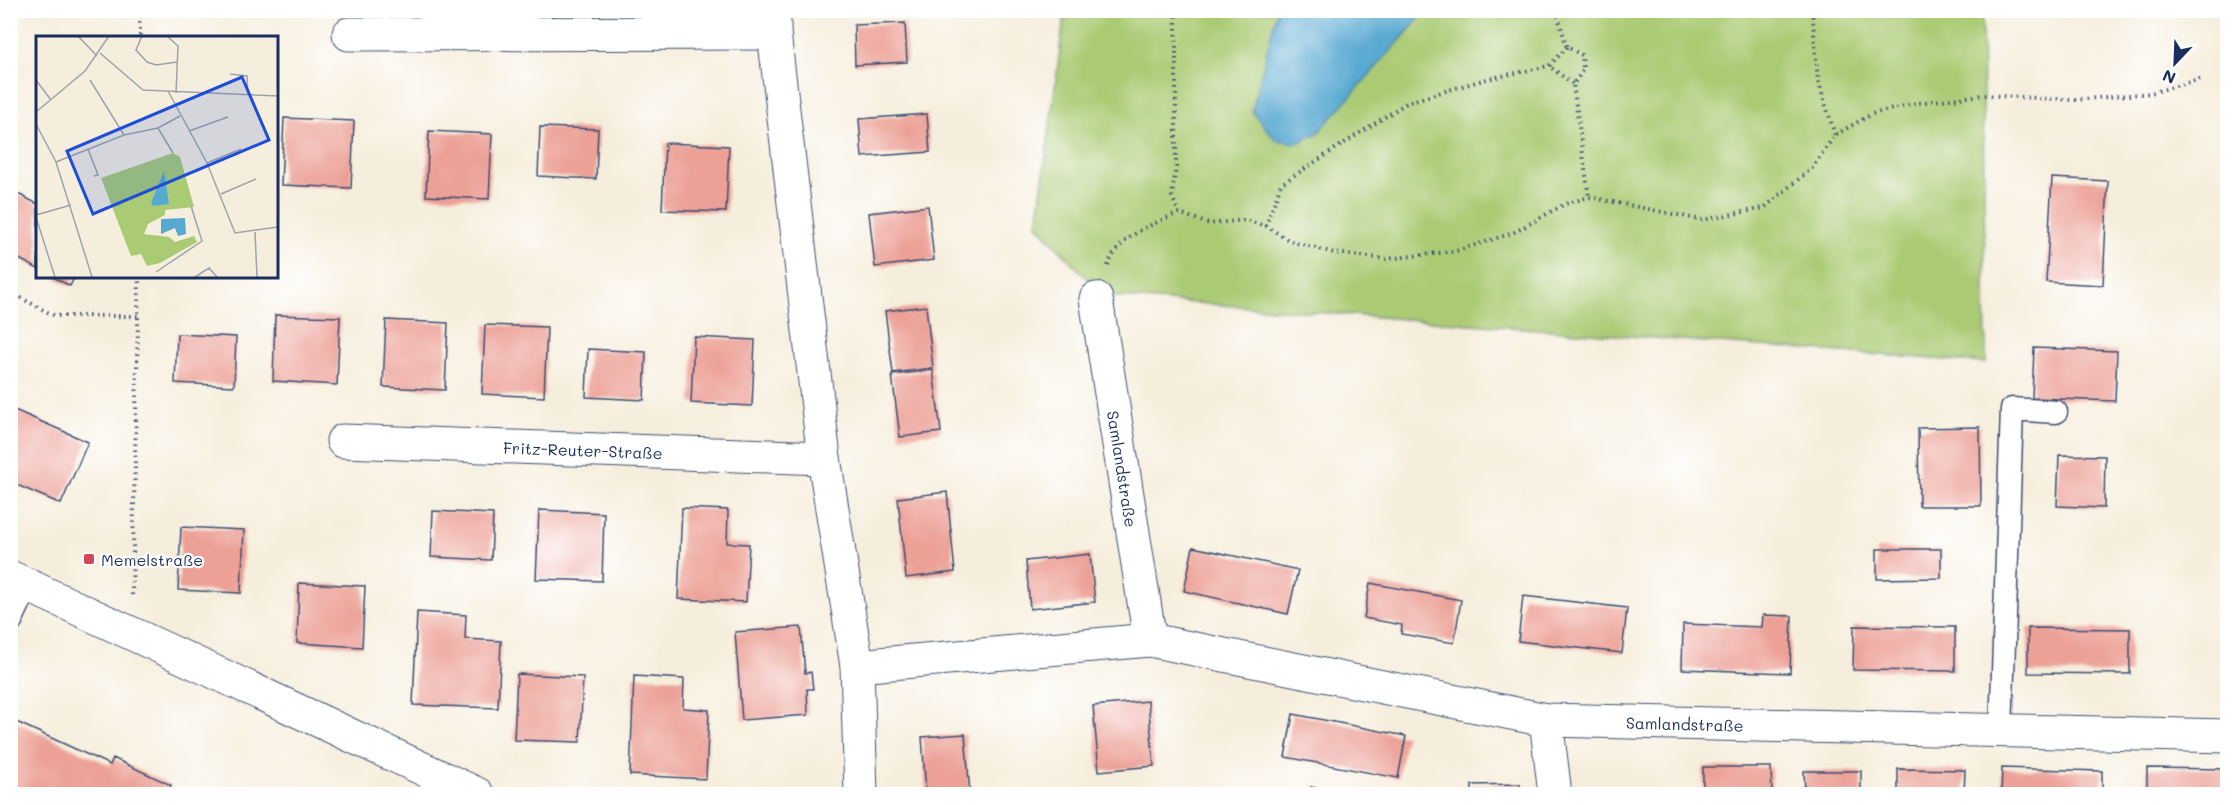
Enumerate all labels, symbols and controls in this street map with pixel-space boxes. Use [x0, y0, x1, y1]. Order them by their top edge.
north arrow [2145, 33, 2205, 93]
inset map [36, 36, 278, 278]
text: N [2159, 65, 2179, 89]
street label: Samlandstraße [1103, 409, 1142, 529]
street label: Fritz-Reuter-Straße [503, 436, 663, 463]
place label: Memelstraße [101, 549, 203, 570]
marker: Memelstraße [82, 552, 96, 566]
street label: Samlandstraße [1626, 711, 1744, 735]

